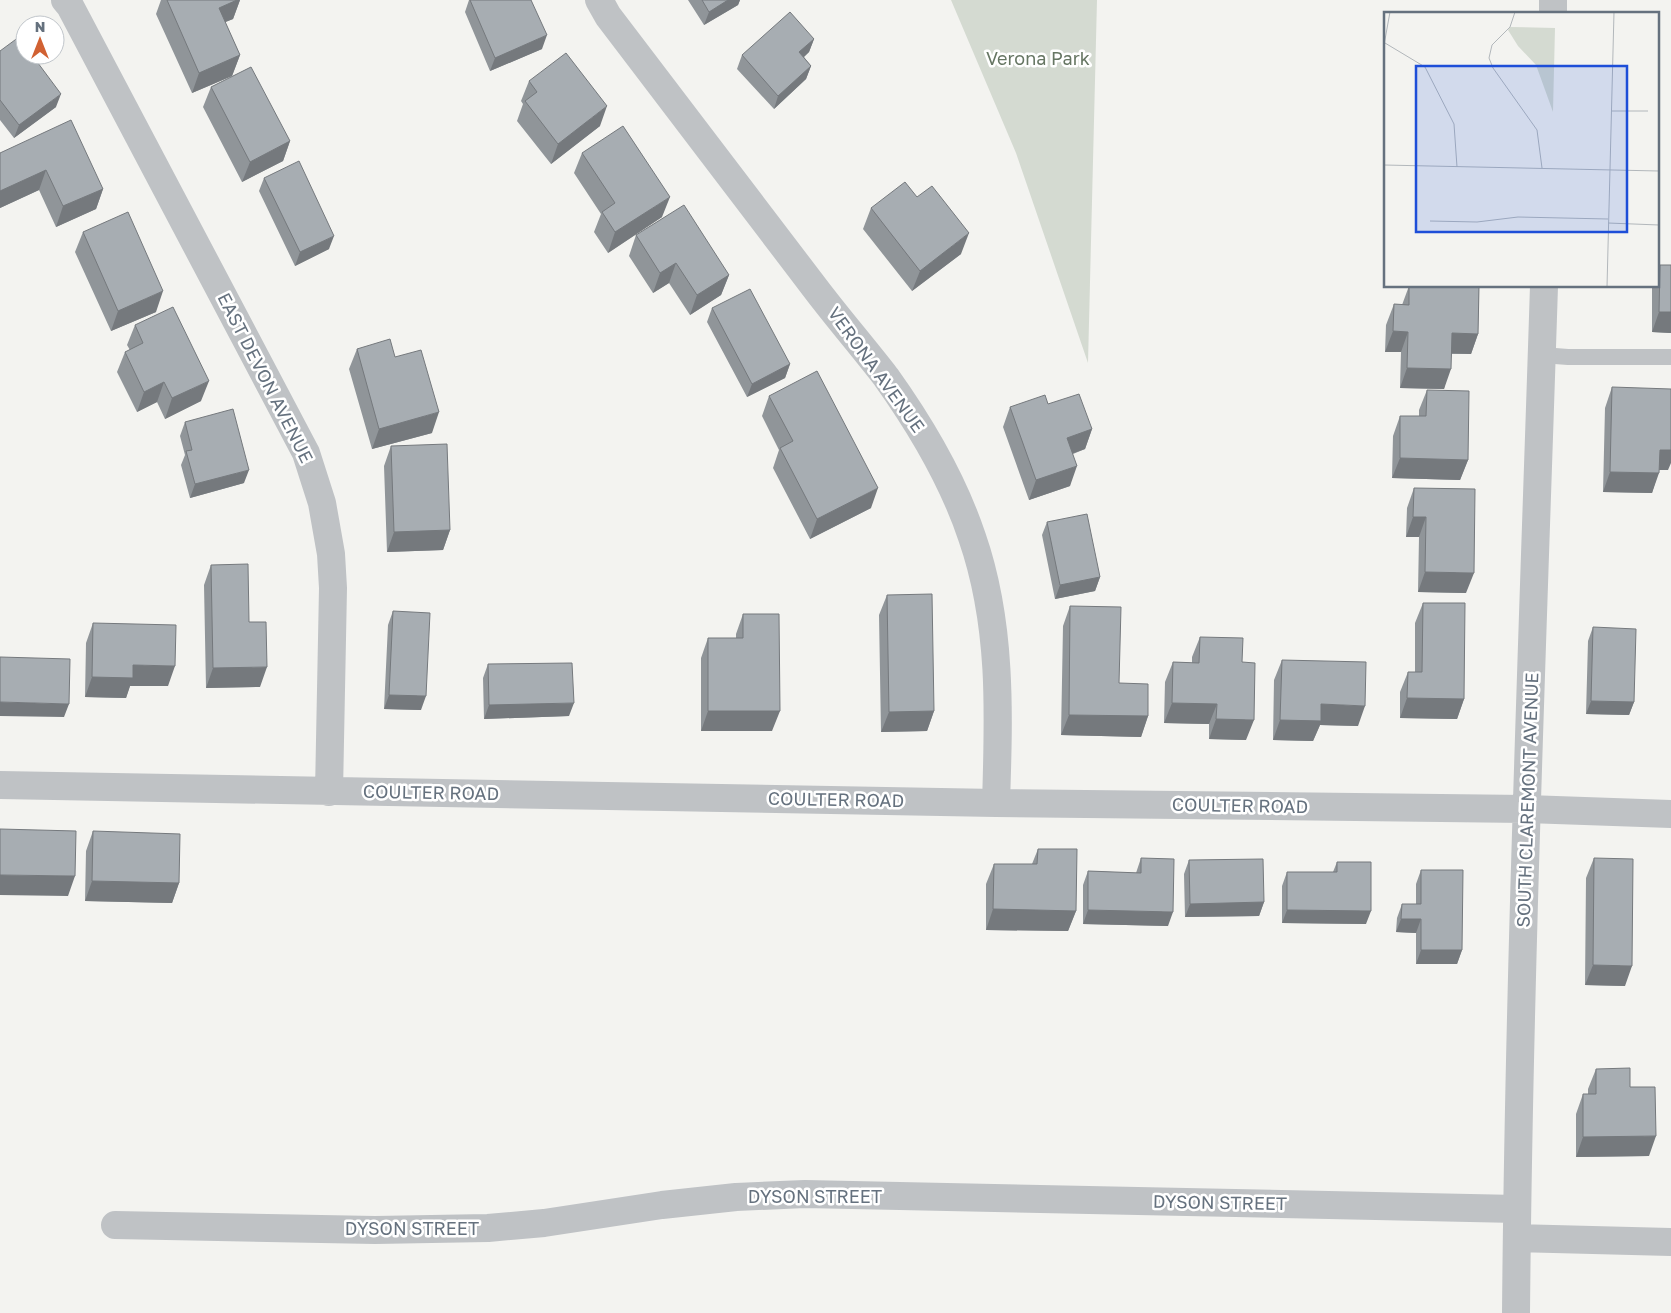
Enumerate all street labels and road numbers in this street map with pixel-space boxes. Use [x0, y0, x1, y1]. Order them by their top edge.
street label: EAST DEVON AVENUE [213, 289, 318, 466]
street label: VERONA AVENUE [824, 302, 930, 437]
street label: SOUTH CLAREMONT AVENUE [1512, 672, 1542, 928]
street label: COULTER ROAD [363, 780, 499, 804]
street label: COULTER ROAD [768, 787, 904, 811]
street label: COULTER ROAD [1172, 793, 1308, 817]
street label: DYSON STREET [748, 1185, 882, 1207]
street label: DYSON STREET [1153, 1190, 1287, 1214]
street label: DYSON STREET [345, 1217, 479, 1239]

